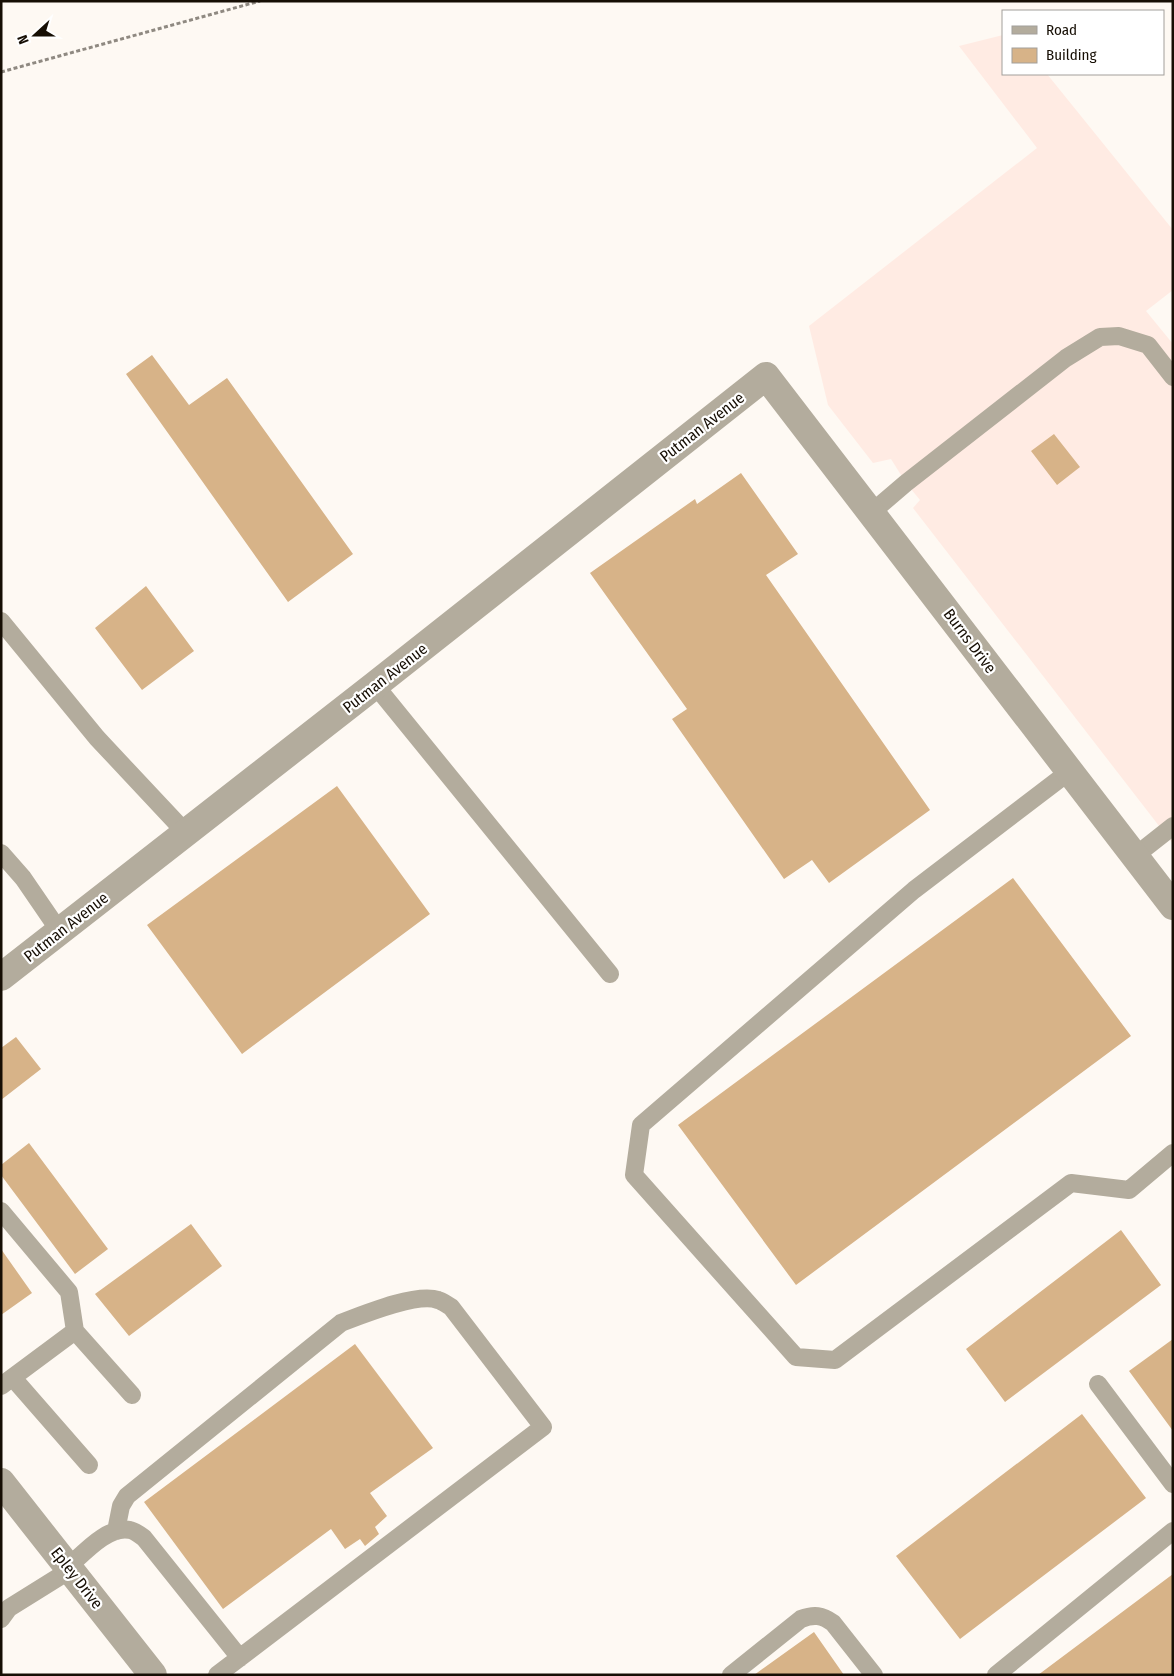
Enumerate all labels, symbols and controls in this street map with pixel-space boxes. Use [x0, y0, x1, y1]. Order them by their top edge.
north arrow [10, 10, 60, 60]
legend [1002, 10, 1164, 75]
text: Road [1046, 21, 1077, 39]
text: N [14, 33, 33, 46]
text: Building [1046, 46, 1097, 64]
street label: Putman Avenue [656, 388, 748, 466]
street label: Burns Drive [940, 605, 1000, 677]
street label: Putman Avenue [339, 639, 431, 717]
street label: Putman Avenue [20, 888, 112, 966]
street label: Epley Drive [47, 1544, 107, 1613]

